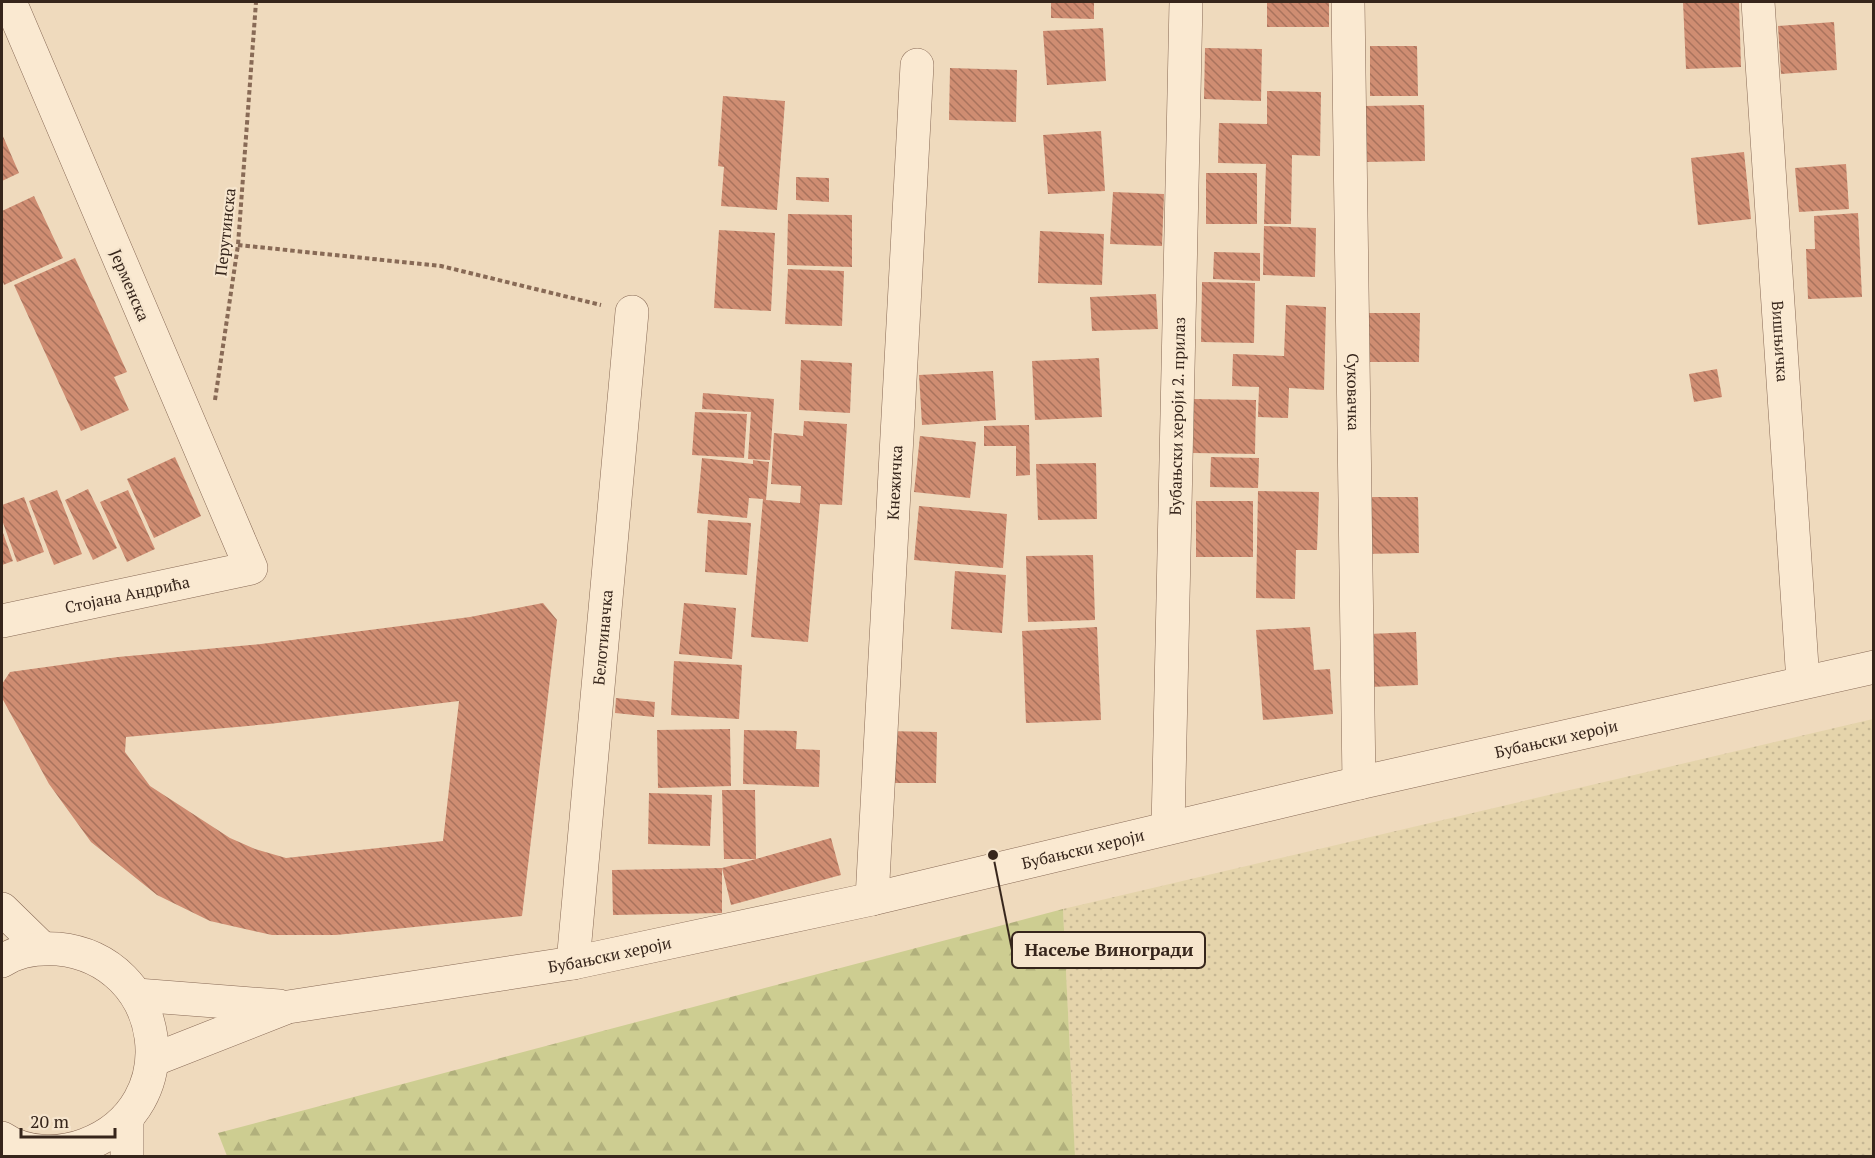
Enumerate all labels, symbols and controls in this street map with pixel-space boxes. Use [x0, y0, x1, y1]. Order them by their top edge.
street label: Перутинска [209, 187, 241, 277]
street label: Јерменска [105, 246, 155, 324]
street label: Вишњичка [1767, 300, 1794, 383]
street label: Бубањски хероји 2. прилаз [1164, 317, 1190, 516]
street label: Суковачка [1342, 353, 1365, 431]
street label: Кнежичка [881, 445, 907, 521]
street label: Стојана Андрића [63, 570, 192, 618]
street label: Белотиначка [587, 589, 618, 686]
street label: Бубањски хероји [1493, 714, 1620, 763]
street label: Бубањски хероји [1019, 823, 1147, 874]
street label: Бубањски хероји [546, 931, 674, 978]
callout: Насеље Виногради [1012, 932, 1205, 968]
text: Насеље Виногради [1024, 937, 1194, 961]
scale bar [21, 1101, 116, 1139]
text: 20 m [30, 1109, 70, 1133]

